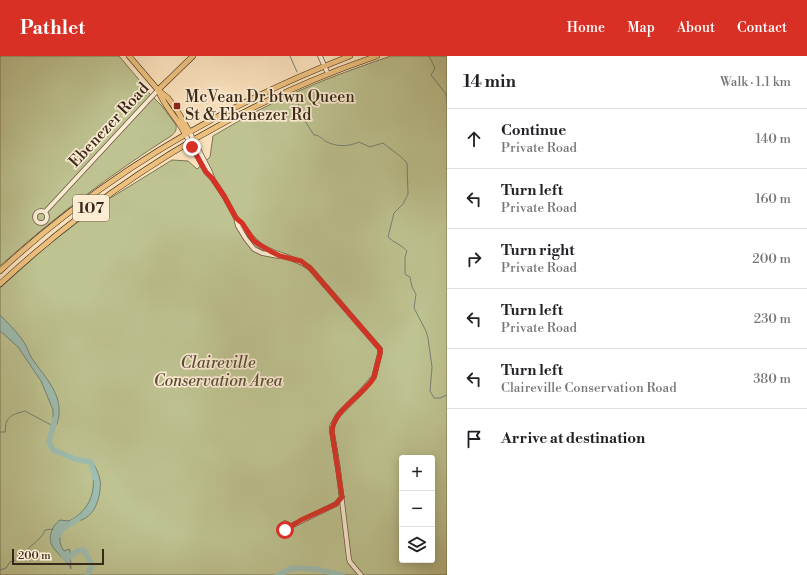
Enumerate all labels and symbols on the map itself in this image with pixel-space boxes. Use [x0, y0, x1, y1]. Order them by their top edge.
street label: Ebenezer Road [65, 78, 153, 172]
place label: McVean Dr btwn Queen St & Ebenezer Rd [185, 87, 355, 125]
marker: McVean Dr btwn Queen St & Ebenezer Rd [172, 101, 182, 111]
route end [183, 138, 201, 156]
road number: 107 [73, 195, 109, 221]
park label: Claireville Conservation Area [154, 353, 282, 391]
route start [276, 521, 294, 539]
scale bar [12, 547, 104, 566]

